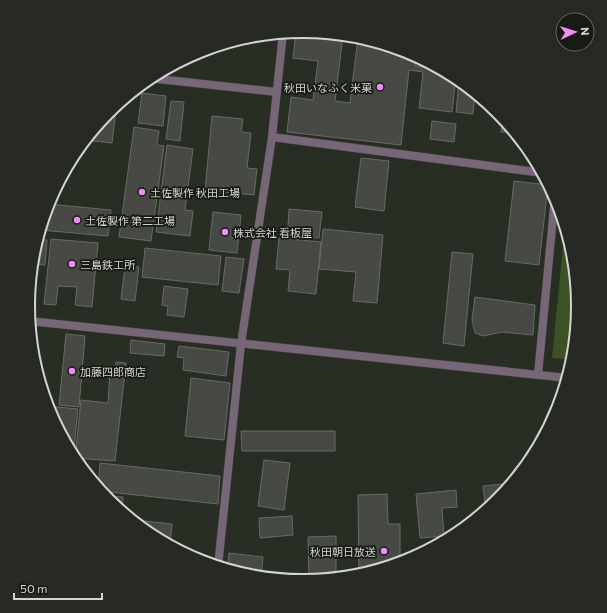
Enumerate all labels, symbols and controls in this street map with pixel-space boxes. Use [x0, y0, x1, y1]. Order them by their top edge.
north arrow [555, 12, 595, 52]
text: N [579, 27, 592, 36]
place label: 秋田いなふく米菓 [284, 81, 372, 94]
marker: 秋田いなふく米菓 [375, 82, 385, 92]
place label: 土佐製作 秋田工場 [150, 186, 240, 199]
marker: 土佐製作 秋田工場 [137, 187, 147, 197]
place label: 土佐製作 第二工場 [85, 214, 175, 227]
marker: 土佐製作 第二工場 [72, 215, 82, 225]
place label: 株式会社 看板屋 [233, 226, 312, 239]
marker: 株式会社 看板屋 [220, 227, 230, 237]
place label: 三島鉄工所 [80, 258, 136, 271]
marker: 三島鉄工所 [67, 259, 77, 269]
place label: 加藤四郎商店 [80, 365, 146, 378]
marker: 加藤四郎商店 [67, 366, 77, 376]
place label: 秋田朝日放送 [310, 545, 376, 558]
marker: 秋田朝日放送 [379, 546, 389, 556]
scale bar [14, 575, 102, 601]
text: 50 m [20, 581, 48, 595]

